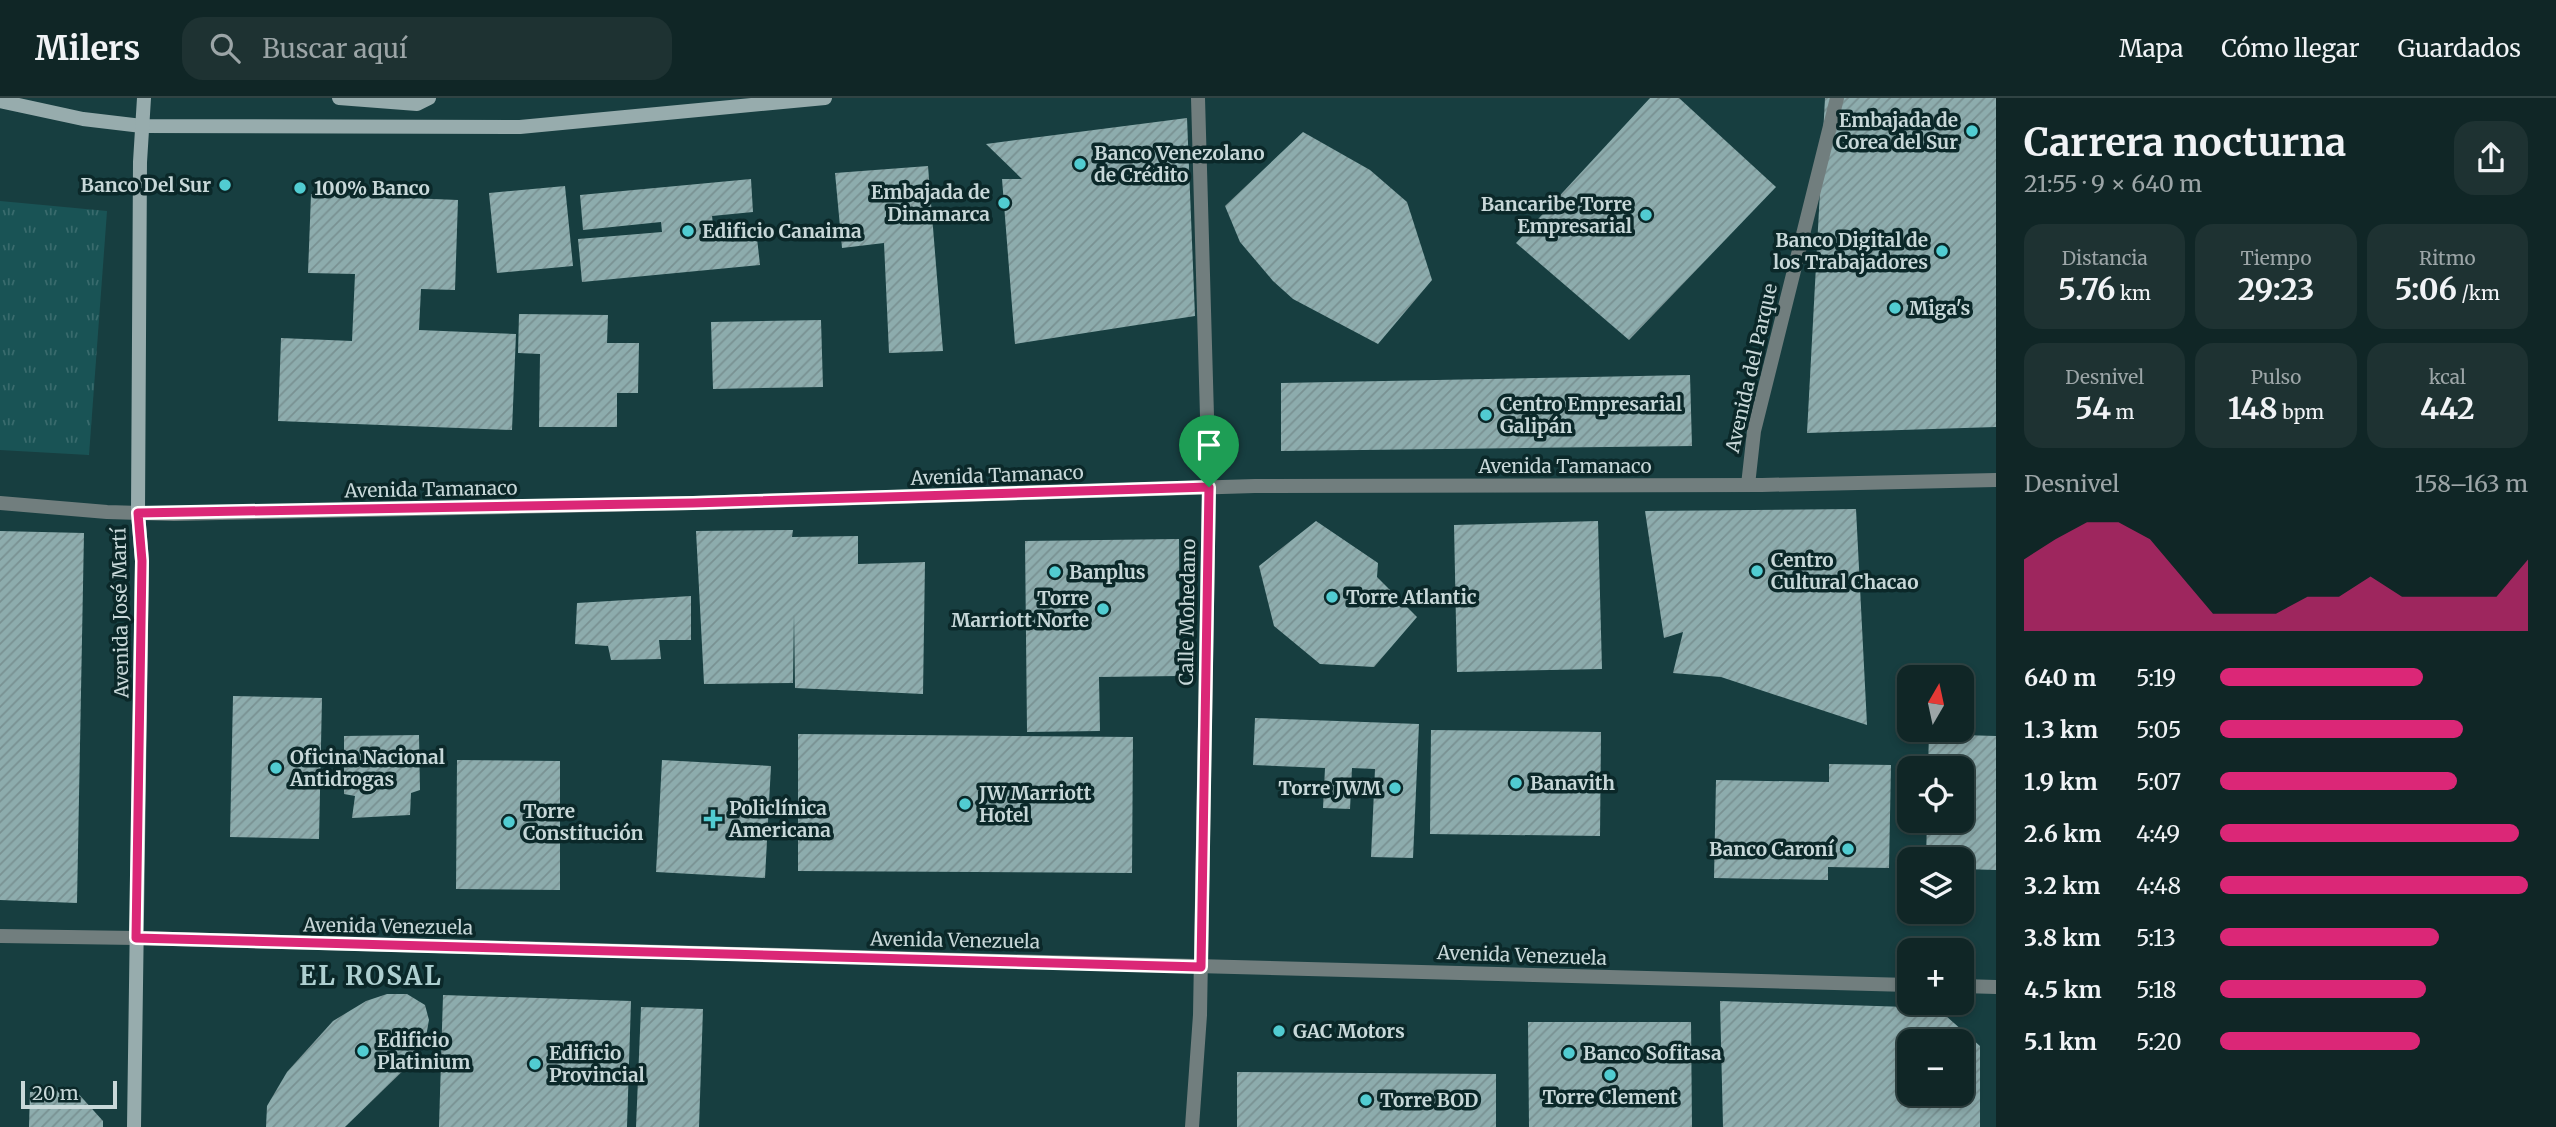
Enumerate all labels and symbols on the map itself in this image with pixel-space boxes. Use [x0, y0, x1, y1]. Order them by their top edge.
place label: Embajada de Corea del Sur [1836, 108, 1958, 154]
marker: Embajada de Corea del Sur [1964, 123, 1980, 139]
place label: Banco Venezolano de Crédito [1094, 141, 1265, 187]
marker: Banco Venezolano de Crédito [1072, 156, 1088, 172]
place label: Banco Del Sur [81, 173, 211, 197]
place label: 100% Banco [314, 176, 430, 200]
marker: Banco Del Sur [217, 177, 233, 193]
marker: 100% Banco [292, 180, 308, 196]
place label: Embajada de Dinamarca [871, 180, 990, 226]
place label: Bancaribe Torre Empresarial [1481, 192, 1632, 238]
marker: Embajada de Dinamarca [996, 195, 1012, 211]
marker: Bancaribe Torre Empresarial [1638, 207, 1654, 223]
place label: Edificio Canaima [702, 219, 862, 243]
marker: Edificio Canaima [680, 223, 696, 239]
place label: Banco Digital de los Trabajadores [1773, 228, 1928, 274]
marker: Banco Digital de los Trabajadores [1934, 243, 1950, 259]
street label: Avenida del Parque [1720, 281, 1782, 456]
place label: Miga's [1909, 296, 1970, 320]
marker: Miga's [1887, 300, 1903, 316]
place label: Centro Empresarial Galipán [1500, 392, 1682, 438]
marker: Centro Empresarial Galipán [1478, 407, 1494, 423]
pin [1179, 415, 1239, 487]
street label: Avenida Tamanaco [1477, 454, 1652, 478]
street label: Avenida Tamanaco [909, 460, 1084, 490]
street label: Avenida Tamanaco [343, 475, 518, 503]
street label: Avenida José Martí [107, 527, 134, 699]
street label: Calle Mohedano [1174, 538, 1200, 686]
place label: Centro Cultural Chacao [1771, 548, 1919, 594]
place label: Banplus [1069, 560, 1146, 584]
marker: Centro Cultural Chacao [1749, 563, 1765, 579]
marker: Banplus [1047, 564, 1063, 580]
place label: Torre Atlantic [1346, 585, 1477, 609]
place label: Torre Marriott Norte [951, 586, 1089, 632]
marker: Torre Atlantic [1324, 589, 1340, 605]
marker: Torre Marriott Norte [1095, 601, 1111, 617]
north arrow [1897, 665, 1974, 742]
place label: Oficina Nacional Antidrogas [289, 745, 445, 791]
marker: Oficina Nacional Antidrogas [268, 760, 284, 776]
place label: Banavith [1530, 771, 1615, 795]
marker: Banavith [1508, 775, 1524, 791]
place label: Torre JWM [1278, 776, 1382, 800]
marker: Torre JWM [1387, 780, 1403, 796]
place label: JW Marriott Hotel [978, 781, 1092, 827]
place label: Policlínica Americana [728, 796, 831, 842]
marker: JW Marriott Hotel [957, 796, 973, 812]
place label: Torre Constitución [523, 799, 643, 845]
marker: Policlínica Americana [703, 809, 723, 829]
marker: Torre Constitución [501, 814, 517, 830]
place label: Banco Caroní [1709, 837, 1835, 861]
marker: Banco Caroní [1840, 841, 1856, 857]
street label: Avenida Venezuela [302, 913, 473, 939]
street label: Avenida Venezuela [869, 927, 1040, 953]
street label: Avenida Venezuela [1436, 940, 1607, 970]
district label: EL ROSAL [299, 959, 443, 992]
place label: GAC Motors [1293, 1019, 1405, 1043]
marker: GAC Motors [1271, 1023, 1287, 1039]
place label: Edificio Platinium [377, 1028, 470, 1074]
place label: Edificio Provincial [549, 1041, 645, 1087]
place label: Banco Sofitasa [1583, 1041, 1722, 1065]
marker: Edificio Platinium [355, 1043, 371, 1059]
marker: Banco Sofitasa [1561, 1045, 1577, 1061]
marker: Edificio Provincial [527, 1056, 543, 1072]
marker: Torre Clement [1602, 1067, 1618, 1083]
scale bar [21, 1078, 117, 1110]
place label: Torre Clement [1542, 1085, 1678, 1109]
place label: Torre BOD [1380, 1088, 1478, 1112]
marker: Torre BOD [1358, 1092, 1374, 1108]

